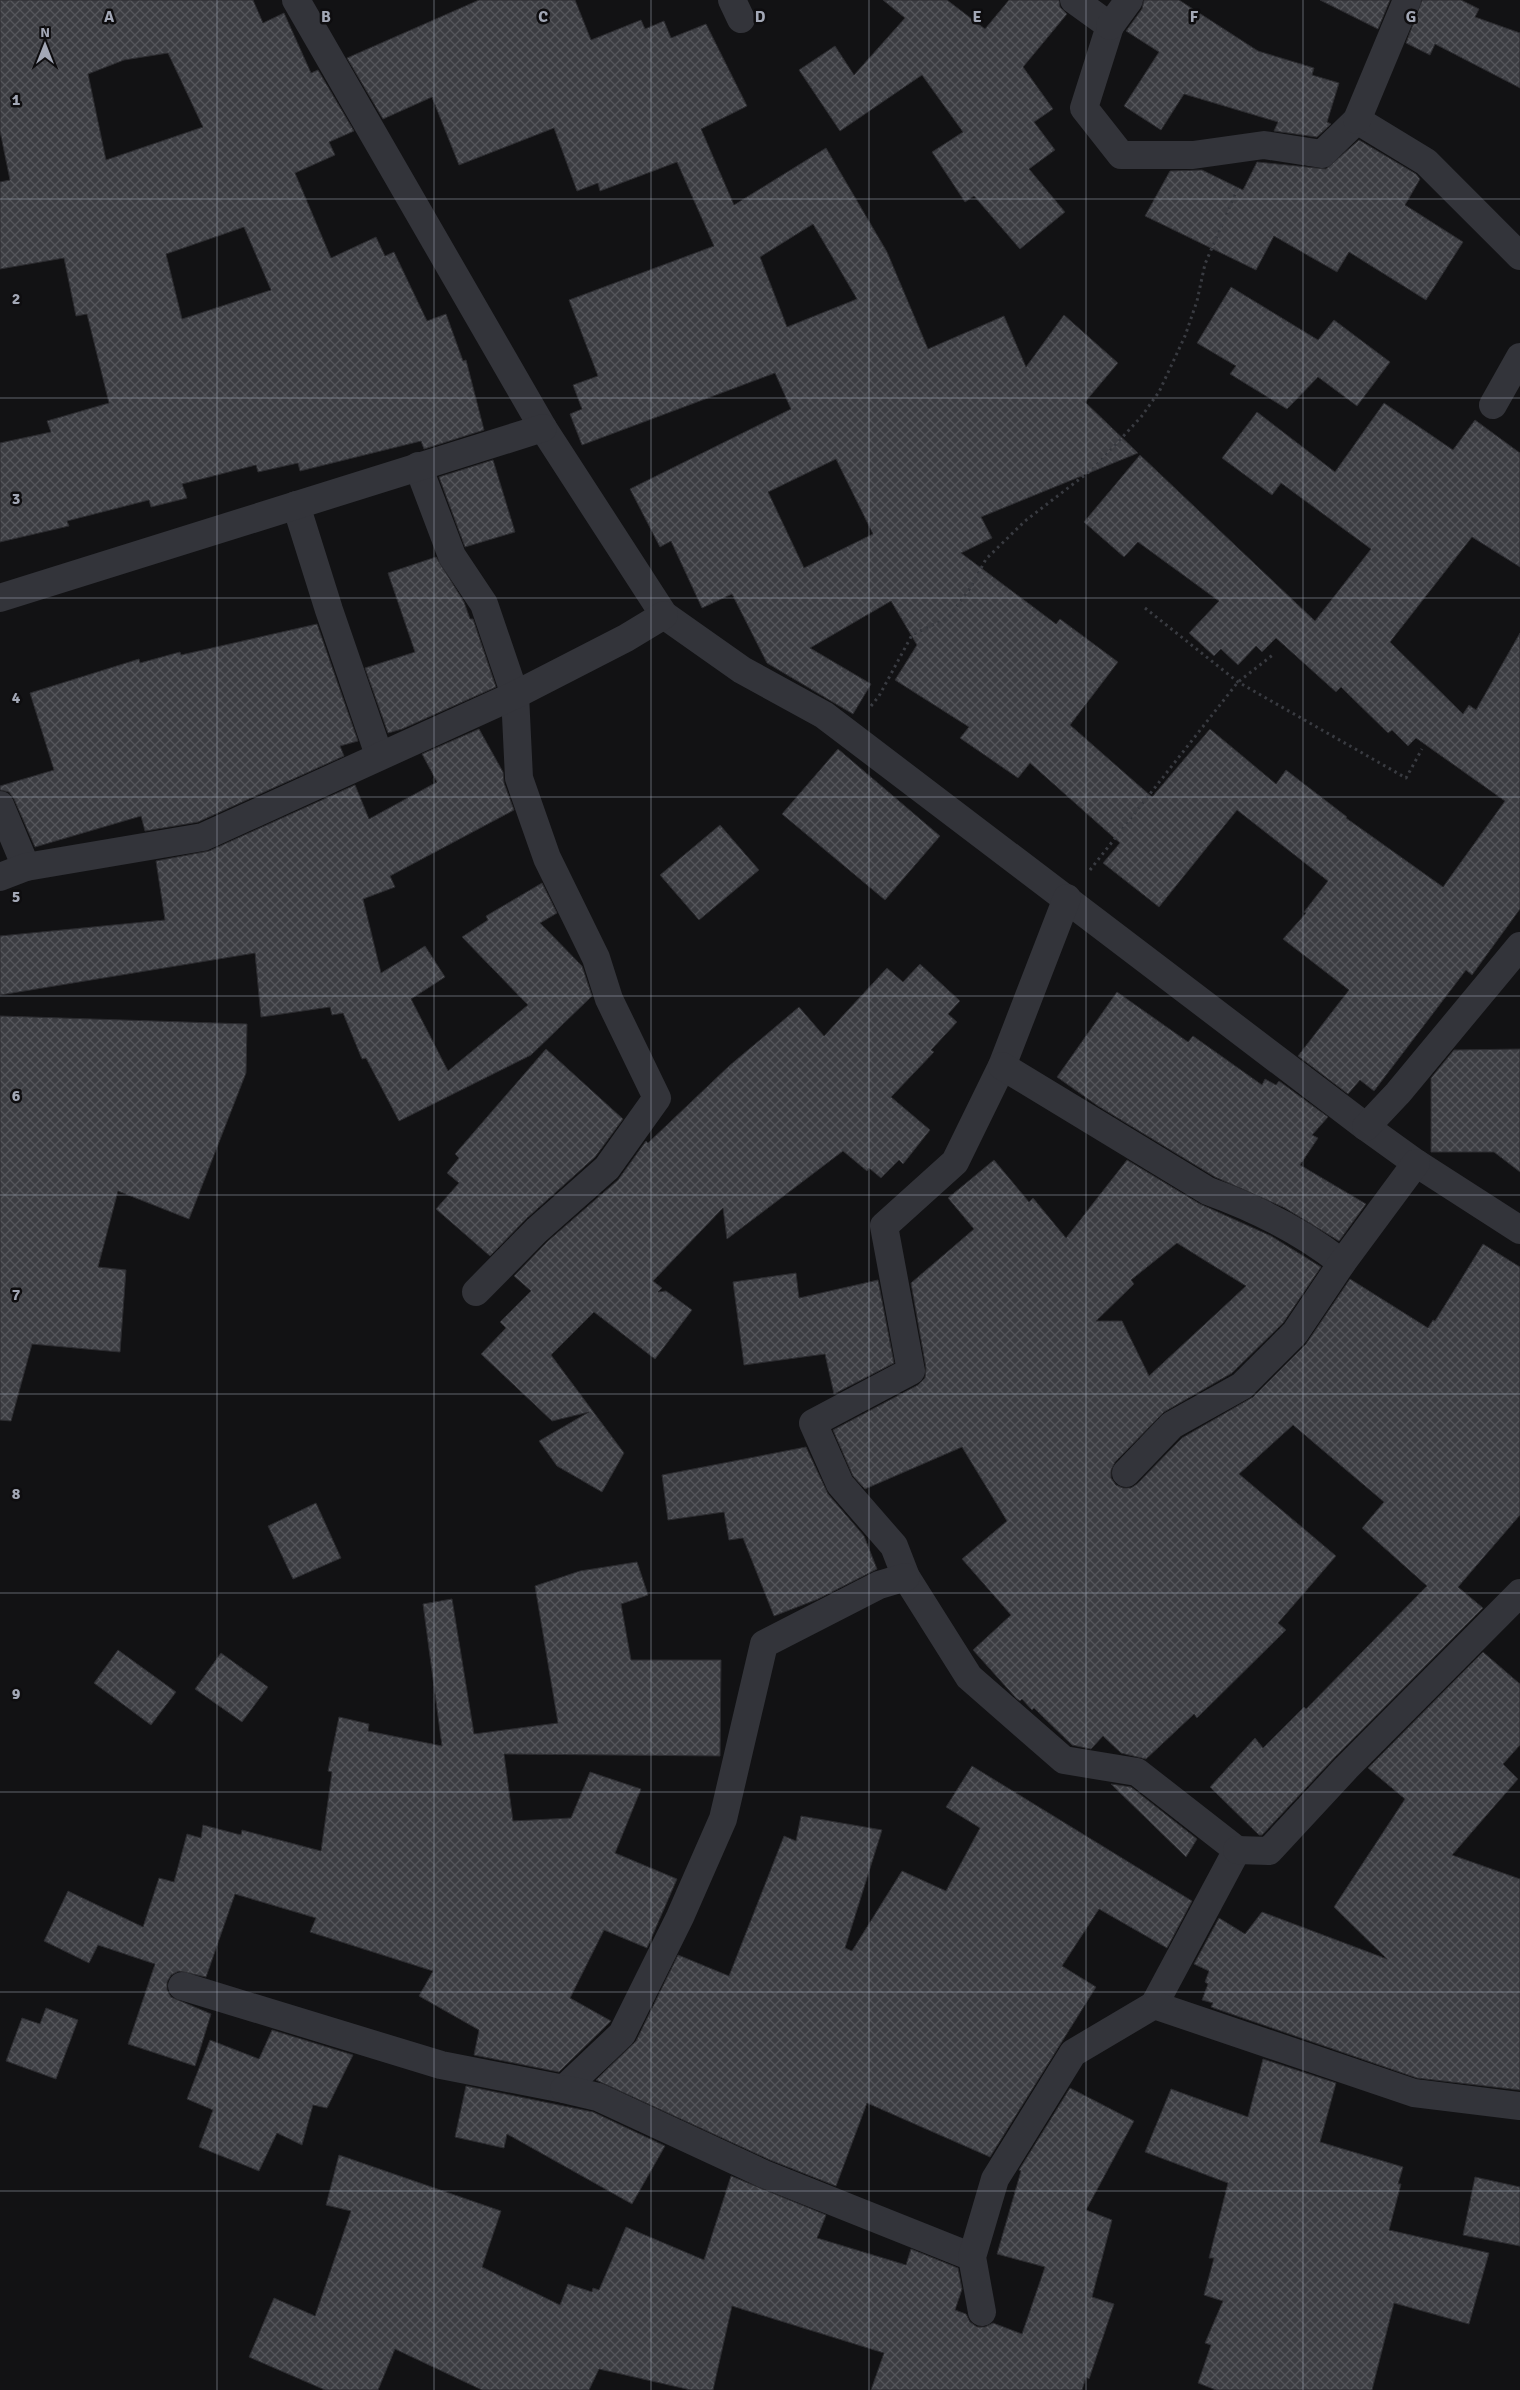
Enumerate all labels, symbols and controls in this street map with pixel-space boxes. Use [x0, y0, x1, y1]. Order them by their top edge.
text: A [104, 7, 115, 27]
text: B [321, 7, 331, 27]
text: C [538, 7, 548, 27]
text: D [755, 7, 766, 27]
text: E [972, 7, 982, 27]
text: F [1190, 7, 1199, 27]
text: G [1406, 7, 1416, 27]
north arrow [20, 20, 70, 70]
text: N [40, 24, 50, 41]
text: 1 [12, 90, 21, 110]
text: 2 [12, 289, 20, 309]
text: 3 [12, 489, 20, 509]
text: 4 [12, 688, 21, 708]
text: 5 [12, 887, 20, 907]
text: 6 [12, 1086, 21, 1106]
text: 7 [12, 1285, 21, 1305]
text: 8 [12, 1484, 21, 1504]
text: 9 [12, 1684, 21, 1704]

